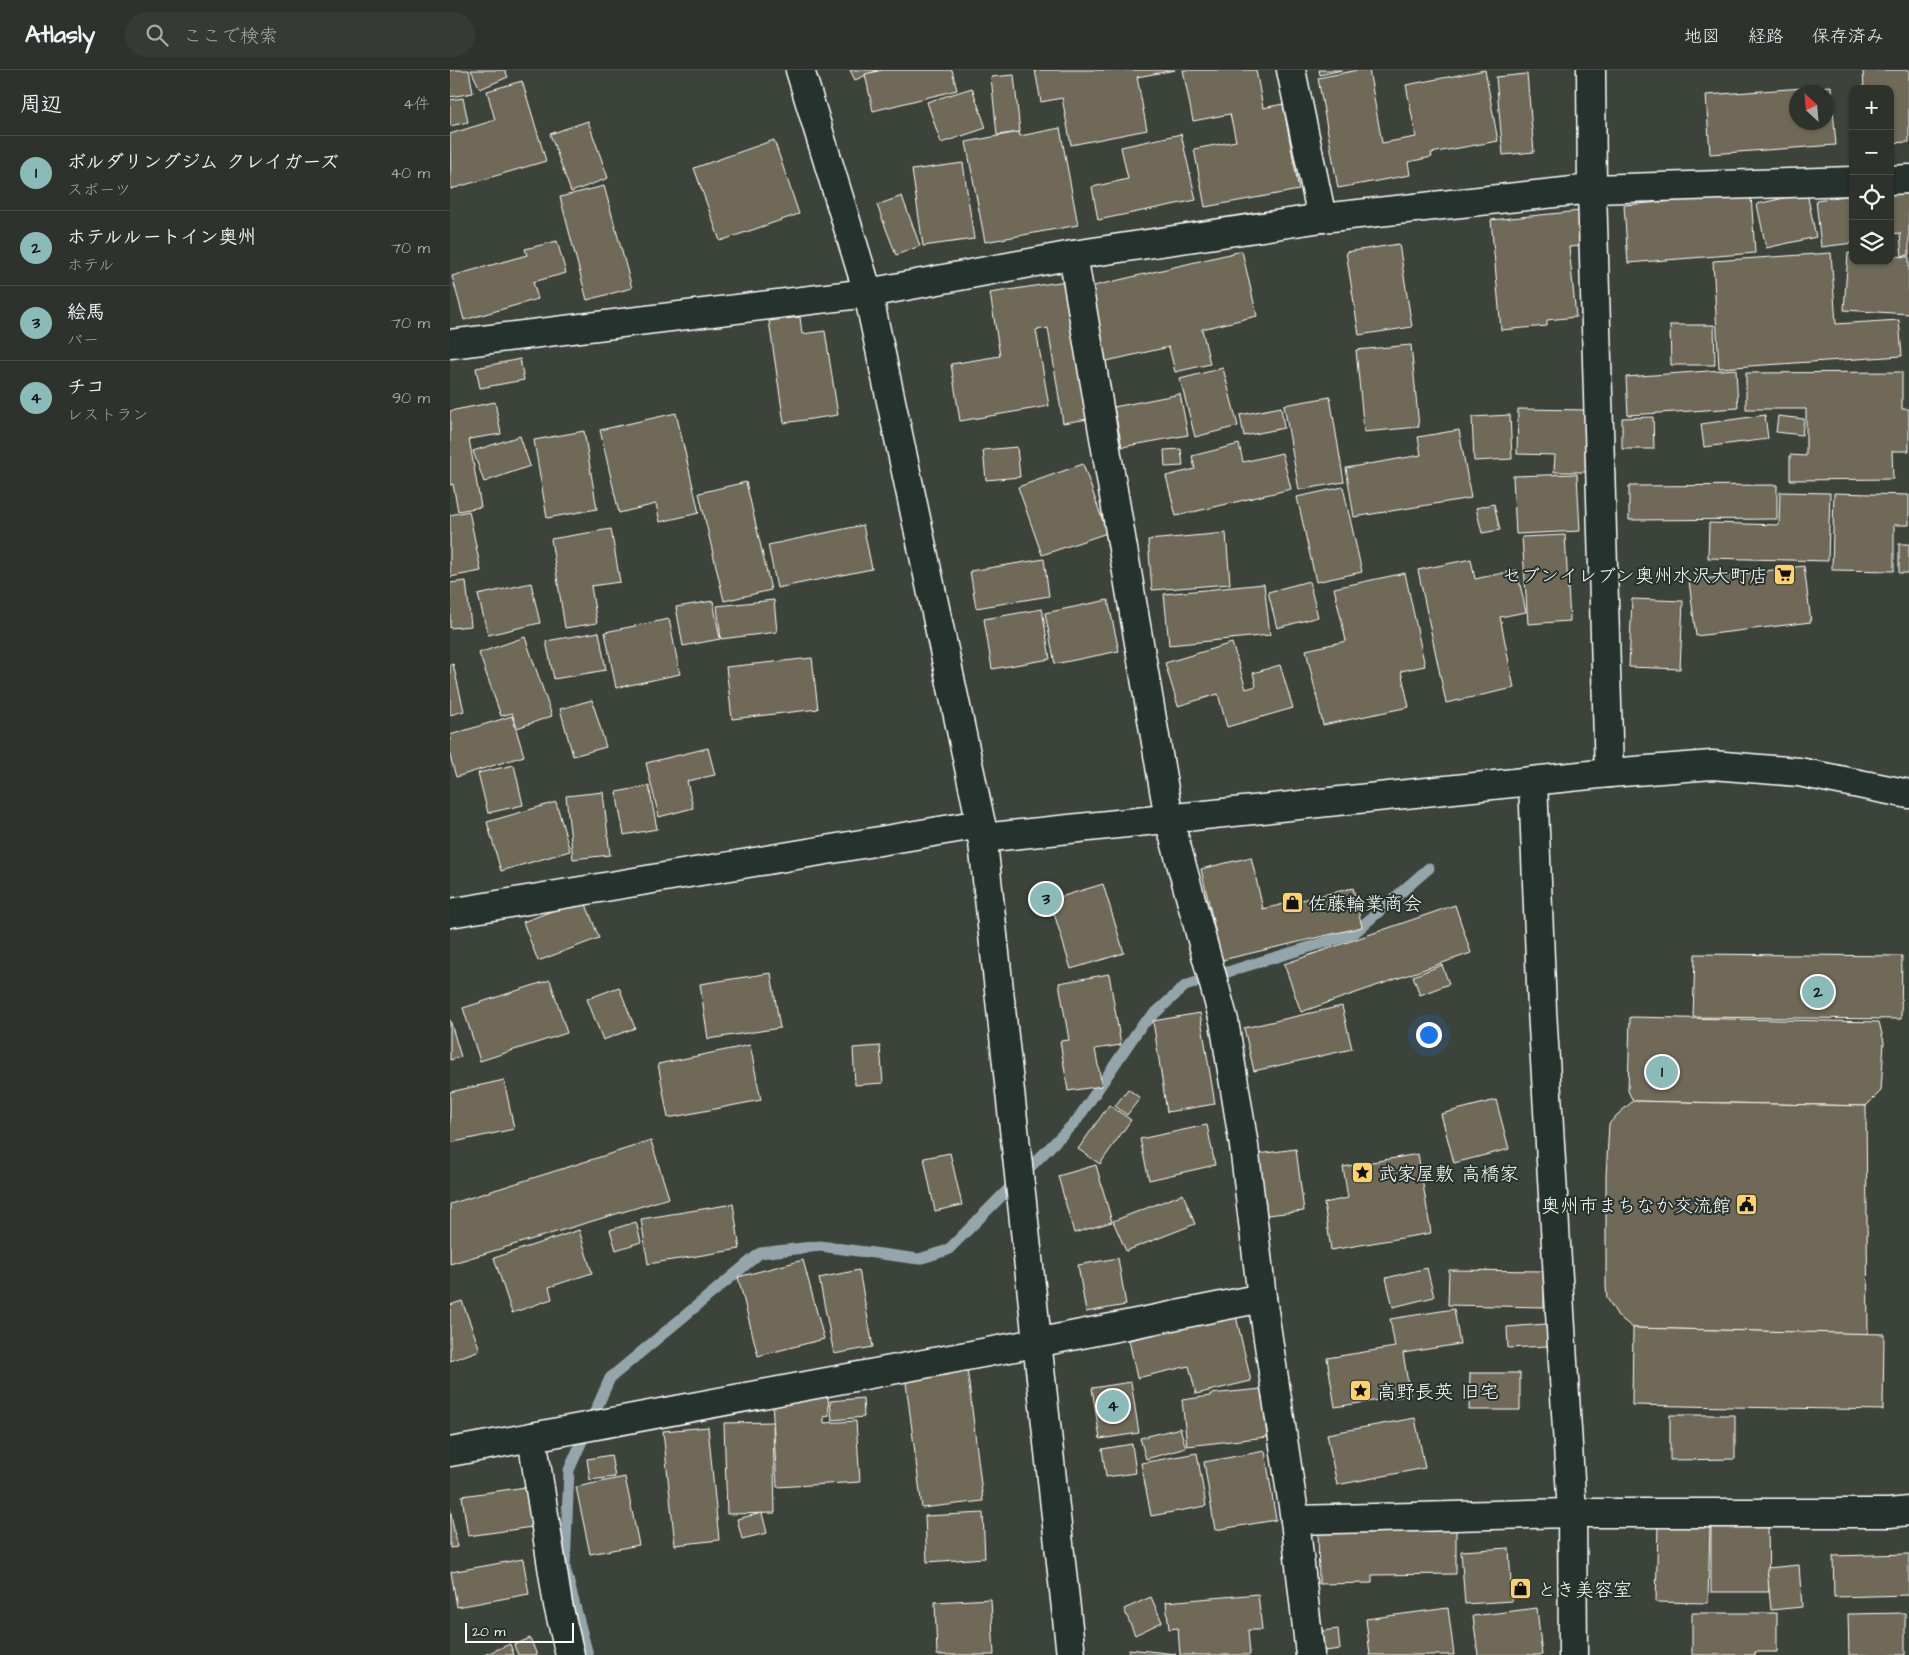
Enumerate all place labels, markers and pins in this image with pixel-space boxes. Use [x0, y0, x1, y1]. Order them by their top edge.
place label: セブンイレブン奥州水沢大町店 [1502, 563, 1768, 590]
supermarket icon: セブンイレブン奥州水沢大町店 [1772, 563, 1796, 587]
pin: 3 [1030, 880, 1062, 918]
shop icon: 佐藤輪業商会 [1280, 891, 1304, 915]
place label: 佐藤輪業商会 [1308, 891, 1422, 918]
pin: 2 [1802, 973, 1834, 1011]
pin: 1 [1646, 1053, 1678, 1091]
place icon: 武家屋敷 高橋家 [1350, 1161, 1374, 1185]
place label: 武家屋敷 高橋家 [1378, 1161, 1519, 1188]
place label: 奥州市まちなか交流館 [1541, 1193, 1731, 1220]
public building icon: 奥州市まちなか交流館 [1735, 1193, 1759, 1217]
place icon: 高野長英 旧宅 [1349, 1379, 1373, 1403]
place label: 高野長英 旧宅 [1377, 1379, 1499, 1406]
pin: 4 [1097, 1387, 1129, 1425]
shop icon: とき美容室 [1509, 1577, 1533, 1601]
place label: とき美容室 [1537, 1577, 1632, 1604]

